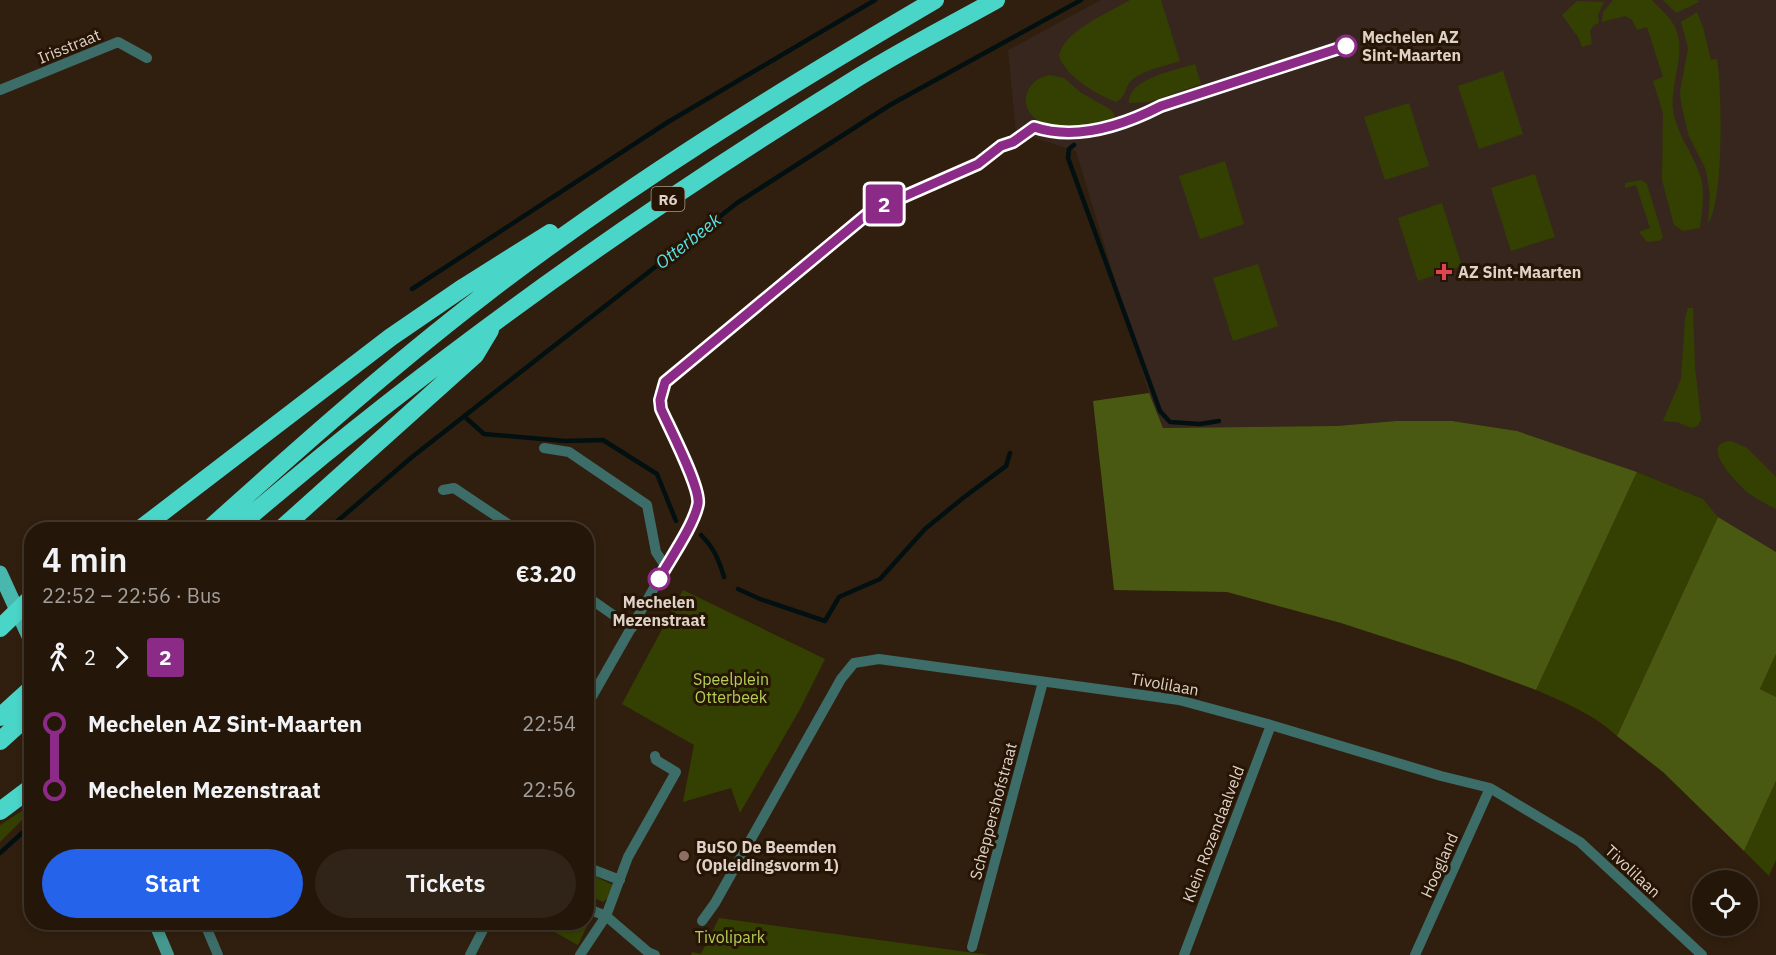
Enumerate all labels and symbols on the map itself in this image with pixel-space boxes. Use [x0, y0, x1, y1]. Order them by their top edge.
street label: Irisstraat [35, 24, 103, 68]
place label: Mechelen AZ Sint-Maarten [1362, 27, 1461, 65]
marker: Mechelen AZ Sint-Maarten [1335, 35, 1357, 57]
line badge: 2 [864, 184, 904, 224]
road number: R6 [652, 187, 684, 211]
water label: Otterbeek [650, 208, 726, 274]
place label: AZ Sint-Maarten [1458, 262, 1581, 282]
marker: AZ Sint-Maarten [1435, 263, 1453, 281]
marker: Mechelen Mezenstraat [648, 568, 670, 590]
place label: Mechelen Mezenstraat [612, 592, 706, 630]
street label: Tivolilaan [1129, 668, 1201, 700]
park label: Speelplein Otterbeek [693, 669, 769, 707]
street label: Scheppershofstraat [965, 740, 1021, 882]
street label: Klein Rozendaalveld [1178, 763, 1248, 905]
street label: Hoogland [1416, 829, 1462, 901]
place label: BuSO De Beemden (Opleidingsvorm 1) [696, 837, 839, 875]
street label: Tivolilaan [1601, 840, 1665, 902]
marker: BuSO De Beemden (Opleidingsvorm 1) [677, 849, 691, 863]
park label: Tivolipark [695, 927, 766, 947]

